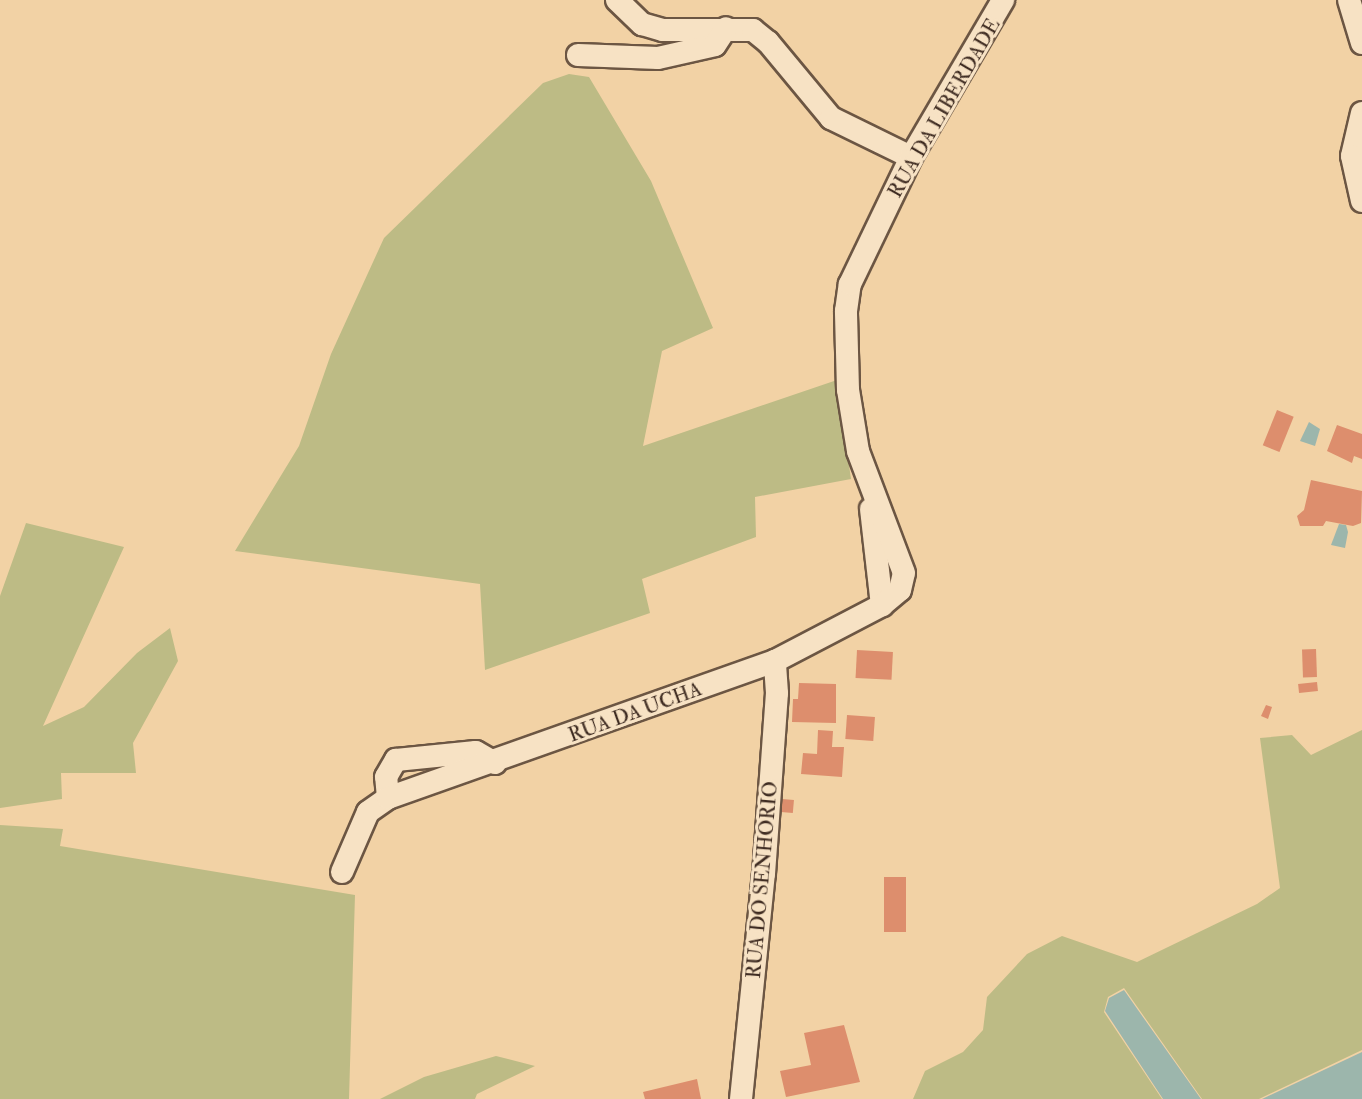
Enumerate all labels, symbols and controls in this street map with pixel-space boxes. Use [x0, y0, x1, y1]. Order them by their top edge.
street label: RUA DA LIBERDADE [883, 14, 1005, 202]
street label: RUA DA UCHA [565, 677, 705, 747]
street label: RUA DO SENHORIO [741, 780, 783, 980]

